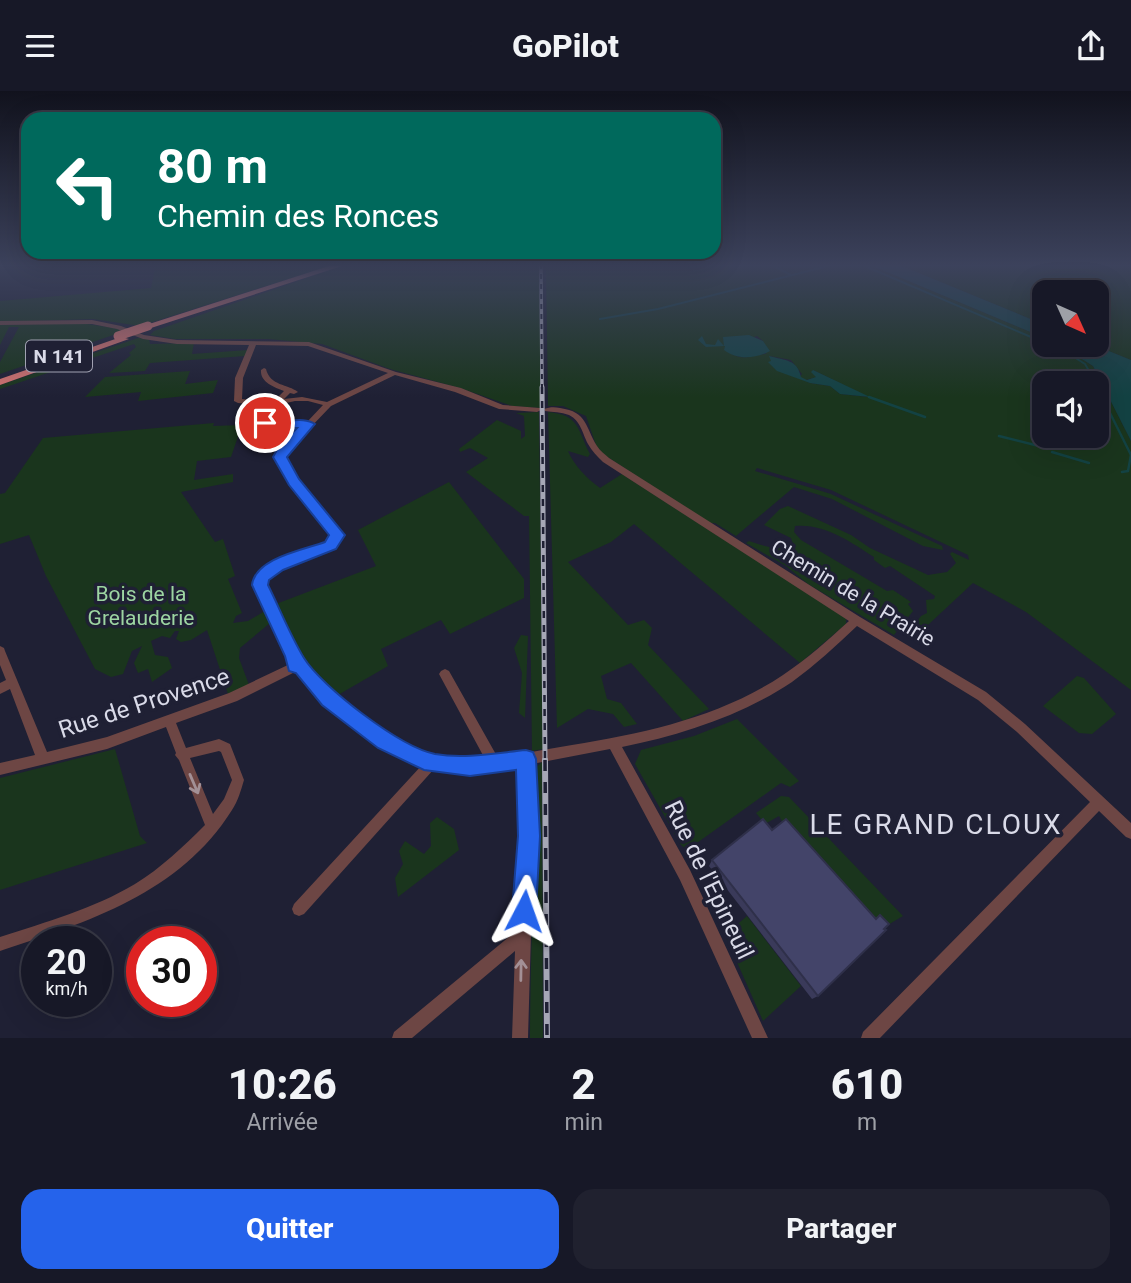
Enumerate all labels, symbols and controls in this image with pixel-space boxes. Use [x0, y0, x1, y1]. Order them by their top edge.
icon: menu [21, 27, 59, 65]
text: GoPilot [512, 27, 619, 65]
icon: share [1072, 27, 1110, 65]
text: 80 m [157, 138, 268, 195]
icon: left [42, 140, 133, 231]
text: Chemin des Ronces [157, 197, 439, 235]
north arrow [1032, 280, 1110, 357]
map controls [1032, 280, 1109, 448]
road number: N 141 [26, 340, 92, 371]
button: sound [1032, 371, 1109, 448]
pin [235, 393, 295, 453]
icon: arrive [246, 404, 284, 442]
street label: Chemin de la Prairie [767, 535, 939, 651]
park label: Bois de la Grelauderie [88, 582, 194, 630]
street label: Rue de Provence [55, 662, 233, 744]
one-way arrow [188, 773, 201, 795]
street label: Rue de l'Epineuil [659, 796, 759, 964]
district label: LE GRAND CLOUX [809, 808, 1063, 841]
position arrow [487, 874, 561, 948]
speed limit sign: 30 [126, 926, 217, 1017]
text: 20 [46, 942, 87, 983]
one-way arrow [515, 959, 528, 982]
text: km/h [45, 978, 88, 999]
text: 10:26 [228, 1060, 337, 1109]
text: 2 [572, 1060, 596, 1109]
text: 610 [831, 1060, 903, 1109]
text: Arrivée [246, 1109, 318, 1136]
text: min [564, 1109, 603, 1136]
text: m [857, 1109, 877, 1136]
button: Quitter [21, 1189, 559, 1269]
button: Partager [573, 1189, 1110, 1269]

